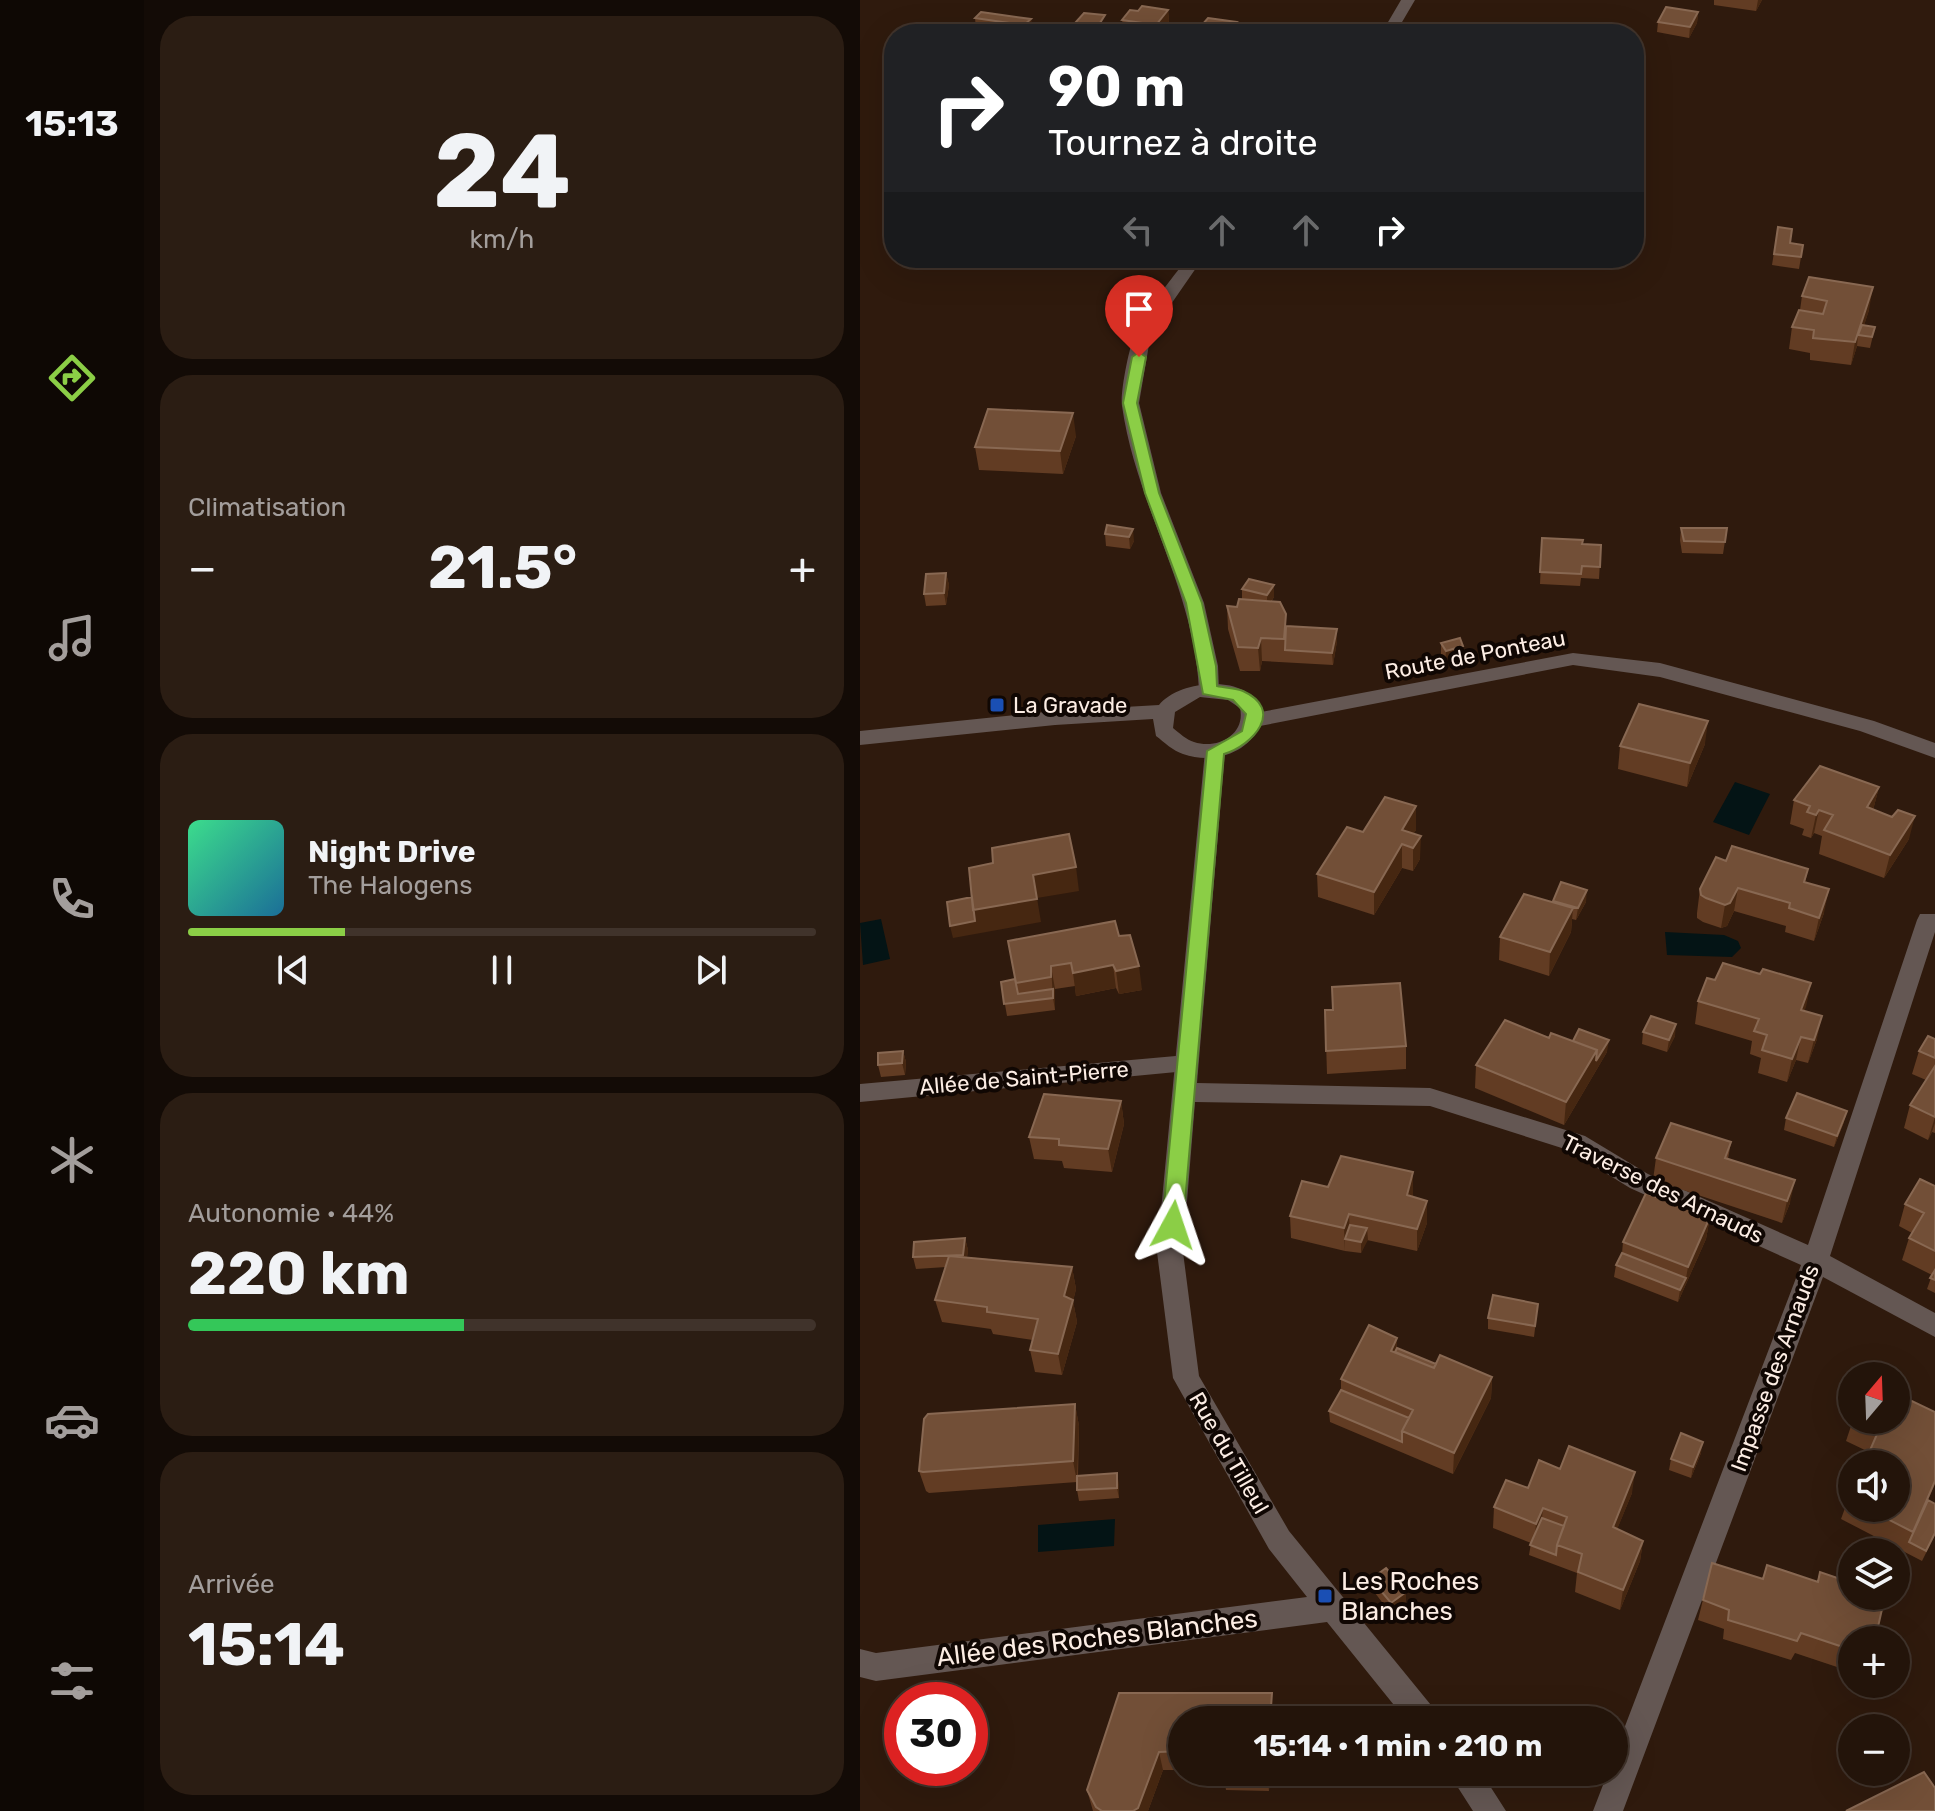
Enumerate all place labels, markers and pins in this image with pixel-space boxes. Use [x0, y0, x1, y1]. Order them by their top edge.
pin [1105, 275, 1173, 357]
place label: La Gravade [1013, 692, 1127, 719]
marker: La Gravade [988, 696, 1006, 714]
place label: Les Roches Blanches [1341, 1566, 1479, 1627]
marker: Les Roches Blanches [1316, 1587, 1334, 1605]

